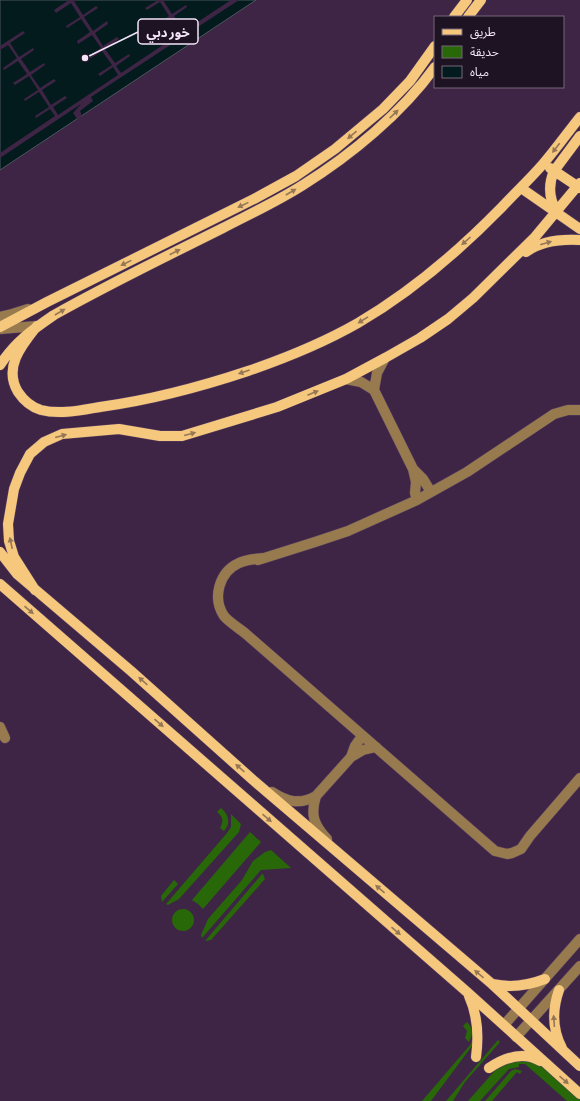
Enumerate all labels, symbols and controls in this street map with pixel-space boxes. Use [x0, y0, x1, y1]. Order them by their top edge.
legend [434, 16, 564, 88]
callout: خور دبي [138, 19, 198, 44]
text: خور دبي [146, 25, 190, 43]
text: طريق [470, 25, 496, 40]
text: حديقة [470, 45, 499, 59]
text: مياه [470, 65, 489, 79]
one-way arrow [389, 109, 399, 119]
one-way arrow [346, 131, 357, 140]
one-way arrow [551, 142, 560, 153]
one-way arrow [285, 189, 297, 196]
one-way arrow [237, 202, 248, 208]
one-way arrow [461, 237, 471, 246]
one-way arrow [541, 240, 553, 246]
one-way arrow [170, 249, 181, 255]
one-way arrow [120, 260, 132, 266]
one-way arrow [54, 308, 66, 315]
one-way arrow [358, 316, 368, 324]
one-way arrow [238, 369, 250, 375]
one-way arrow [307, 389, 319, 395]
one-way arrow [184, 431, 196, 437]
one-way arrow [55, 433, 67, 439]
one-way arrow [7, 537, 13, 549]
one-way arrow [25, 605, 34, 614]
one-way arrow [137, 677, 148, 686]
one-way arrow [153, 719, 164, 728]
one-way arrow [235, 764, 244, 773]
one-way arrow [261, 814, 272, 823]
one-way arrow [375, 885, 386, 894]
one-way arrow [391, 927, 402, 936]
one-way arrow [474, 969, 485, 978]
one-way arrow [551, 1015, 558, 1027]
one-way arrow [559, 1075, 568, 1084]

